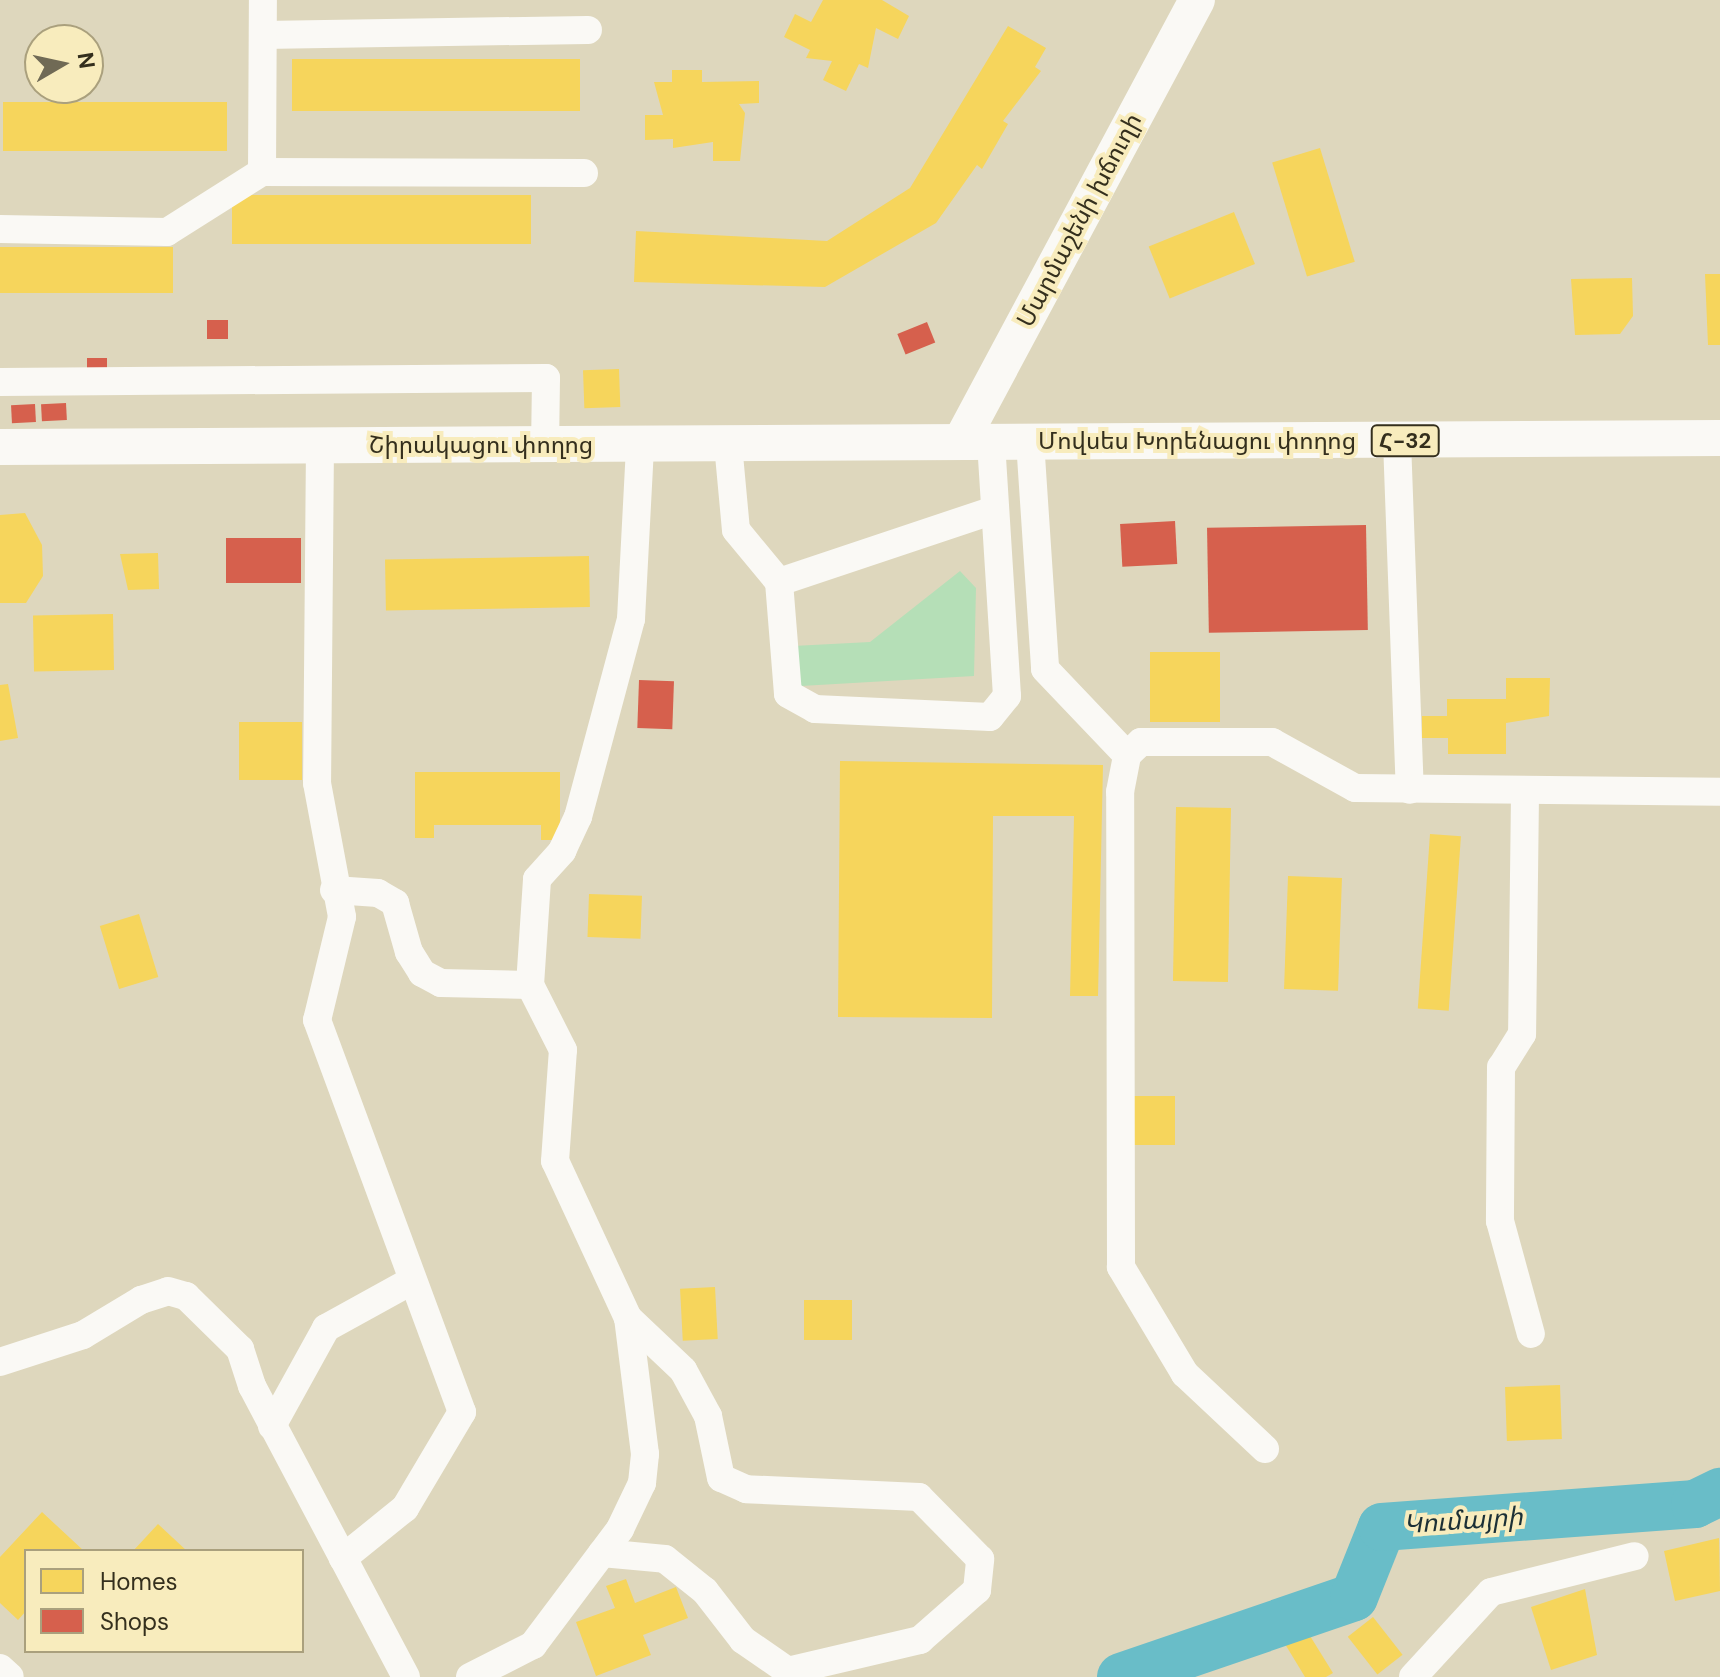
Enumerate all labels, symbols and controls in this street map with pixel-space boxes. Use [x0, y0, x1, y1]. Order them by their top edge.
north arrow [24, 24, 104, 104]
text: N [71, 50, 102, 71]
street label: Մարմաշենի խճուղի [1010, 108, 1148, 332]
road number: Հ-32 [1369, 423, 1441, 459]
street label: Մովսես Խորենացու փողոց [1038, 427, 1356, 455]
street label: Շիրակացու փողոց [369, 431, 593, 459]
water label: Կումայրի [1402, 1501, 1524, 1541]
legend [24, 1549, 304, 1653]
text: Homes [100, 1566, 178, 1597]
text: Shops [100, 1606, 169, 1637]

